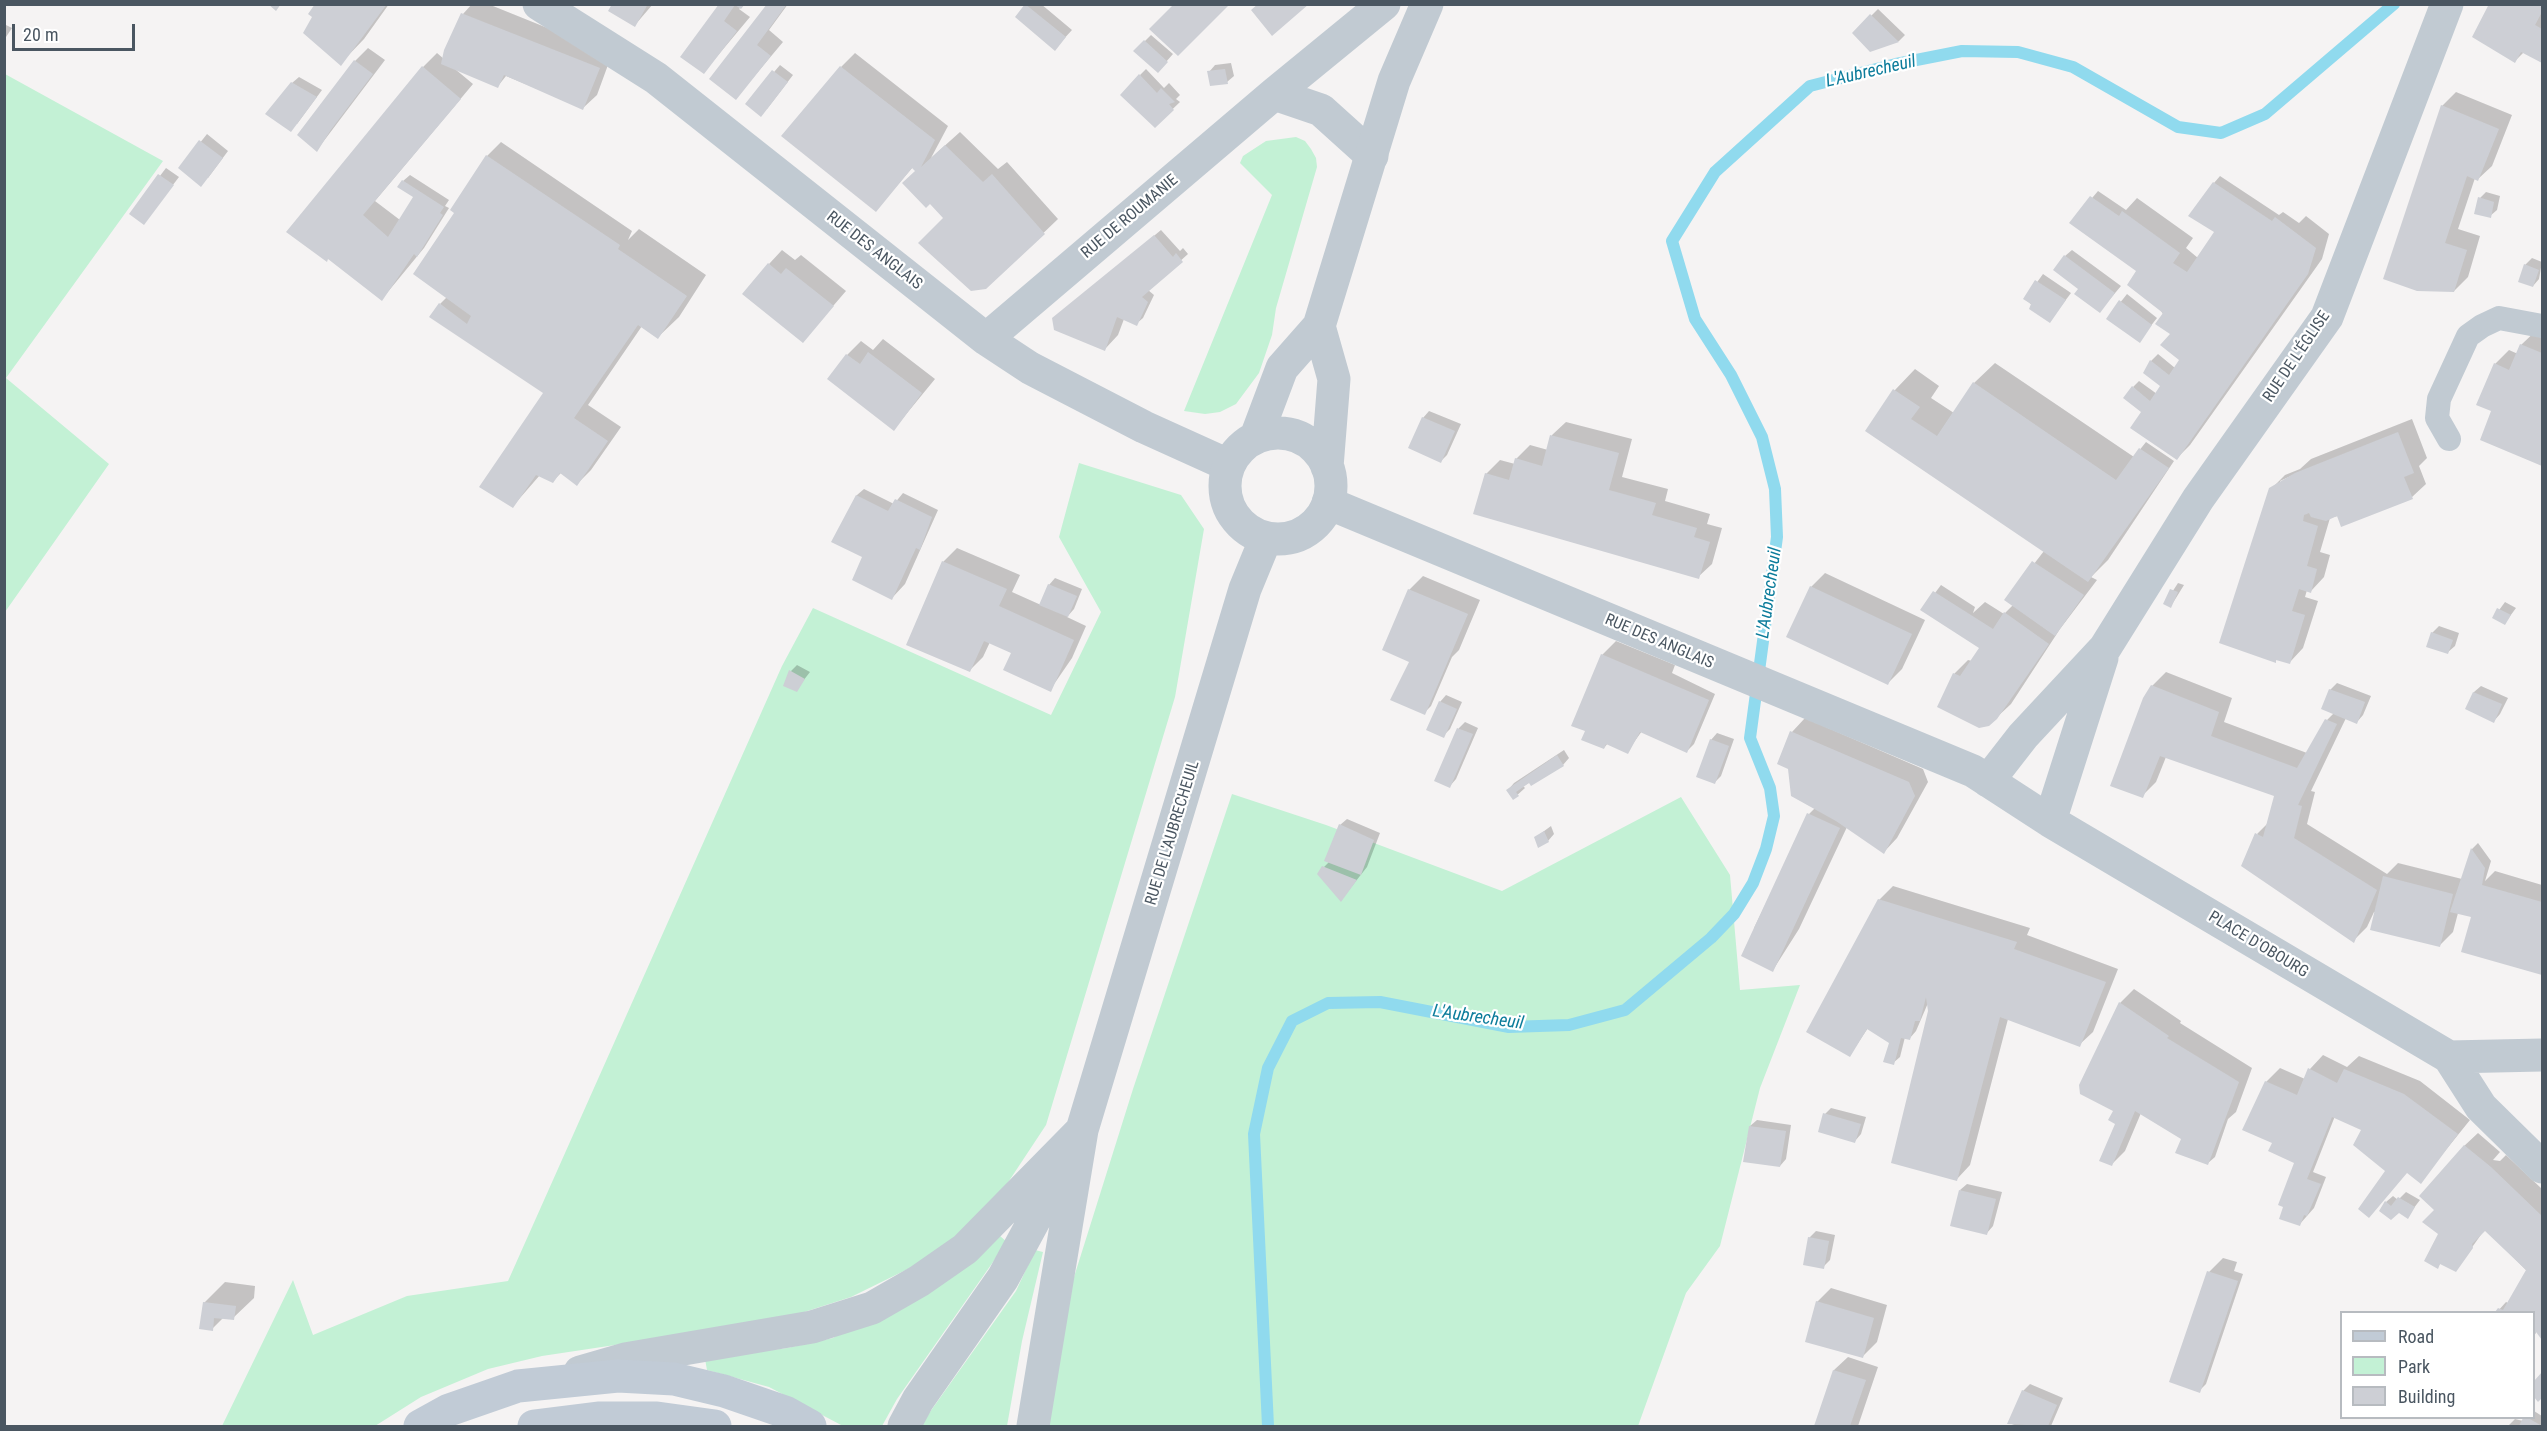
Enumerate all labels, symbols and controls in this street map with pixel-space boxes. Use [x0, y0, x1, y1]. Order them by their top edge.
scale bar [15, 12, 138, 50]
text: 20 m [23, 24, 58, 45]
water label: L'Aubrecheuil [1824, 51, 1918, 93]
street label: RUE DE ROUMANIE [1078, 171, 1182, 263]
street label: RUE DES ANGLAIS [822, 208, 926, 294]
street label: RUE DE L'ÉGLISE [2260, 308, 2334, 406]
water label: L'Aubrecheuil [1753, 546, 1787, 640]
street label: RUE DES ANGLAIS [1602, 610, 1716, 674]
street label: RUE DE L'AUBRECHEUIL [1142, 758, 1204, 908]
street label: PLACE D'OBOURG [2205, 908, 2311, 982]
water label: L'Aubrecheuil [1431, 1001, 1525, 1035]
legend [2340, 1311, 2535, 1419]
text: Road [2398, 1326, 2434, 1347]
text: Park [2398, 1356, 2430, 1377]
text: Building [2398, 1386, 2455, 1407]

